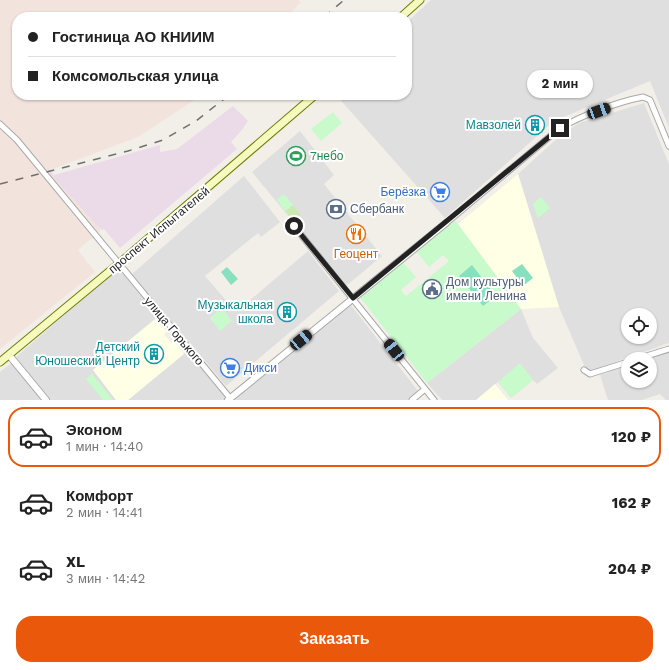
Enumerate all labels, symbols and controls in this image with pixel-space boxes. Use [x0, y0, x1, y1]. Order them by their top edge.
text: Гостиница АО КНИИМ [52, 28, 215, 46]
text: Комсомольская улица [52, 67, 219, 85]
callout: 2 мин [527, 70, 593, 98]
text: 2 мин [542, 76, 578, 91]
car [586, 101, 612, 121]
building icon: Мавзолей [524, 114, 546, 136]
place label: Мавзолей [466, 118, 521, 132]
route end [551, 119, 569, 137]
sports icon: 7небо [285, 145, 307, 167]
place label: 7небо [310, 149, 344, 163]
supermarket icon: Берёзка [429, 181, 451, 203]
street label: проспект Испытателей [106, 184, 212, 276]
place label: Берёзка [380, 185, 426, 199]
bank icon: Сбербанк [325, 198, 347, 220]
place label: Сбербанк [350, 202, 405, 216]
route start [285, 217, 303, 235]
restaurant icon: Геоцент [345, 223, 367, 245]
place label: Геоцент [334, 247, 379, 261]
place label: Дом культуры имени Ленина [446, 275, 527, 303]
public building icon: Дом культуры имени Ленина [421, 278, 443, 300]
street label: улица Горького [141, 294, 207, 368]
place label: Музыкальная школа [198, 298, 273, 326]
building icon: Музыкальная школа [276, 301, 298, 323]
map controls [621, 308, 657, 388]
button: locate [621, 308, 657, 344]
car [288, 328, 314, 352]
car [382, 337, 406, 363]
place label: Детский Юношеский Центр [35, 340, 140, 368]
building icon: Детский Юношеский Центр [143, 343, 165, 365]
button: layers [621, 352, 657, 388]
supermarket icon: Дикси [219, 357, 241, 379]
place label: Дикси [244, 361, 277, 375]
icon: car [18, 419, 54, 455]
text: Эконом [66, 421, 122, 439]
text: 120 ₽ [611, 428, 651, 446]
text: 1 мин · 14:40 [66, 439, 143, 454]
icon: car [18, 485, 54, 521]
text: Комфорт [66, 487, 133, 505]
text: 162 ₽ [612, 494, 651, 512]
text: 2 мин · 14:41 [66, 505, 143, 520]
icon: car [18, 551, 54, 587]
text: XL [66, 553, 85, 571]
text: 204 ₽ [608, 560, 651, 578]
text: 3 мин · 14:42 [66, 571, 145, 586]
button: Заказать [16, 616, 653, 662]

